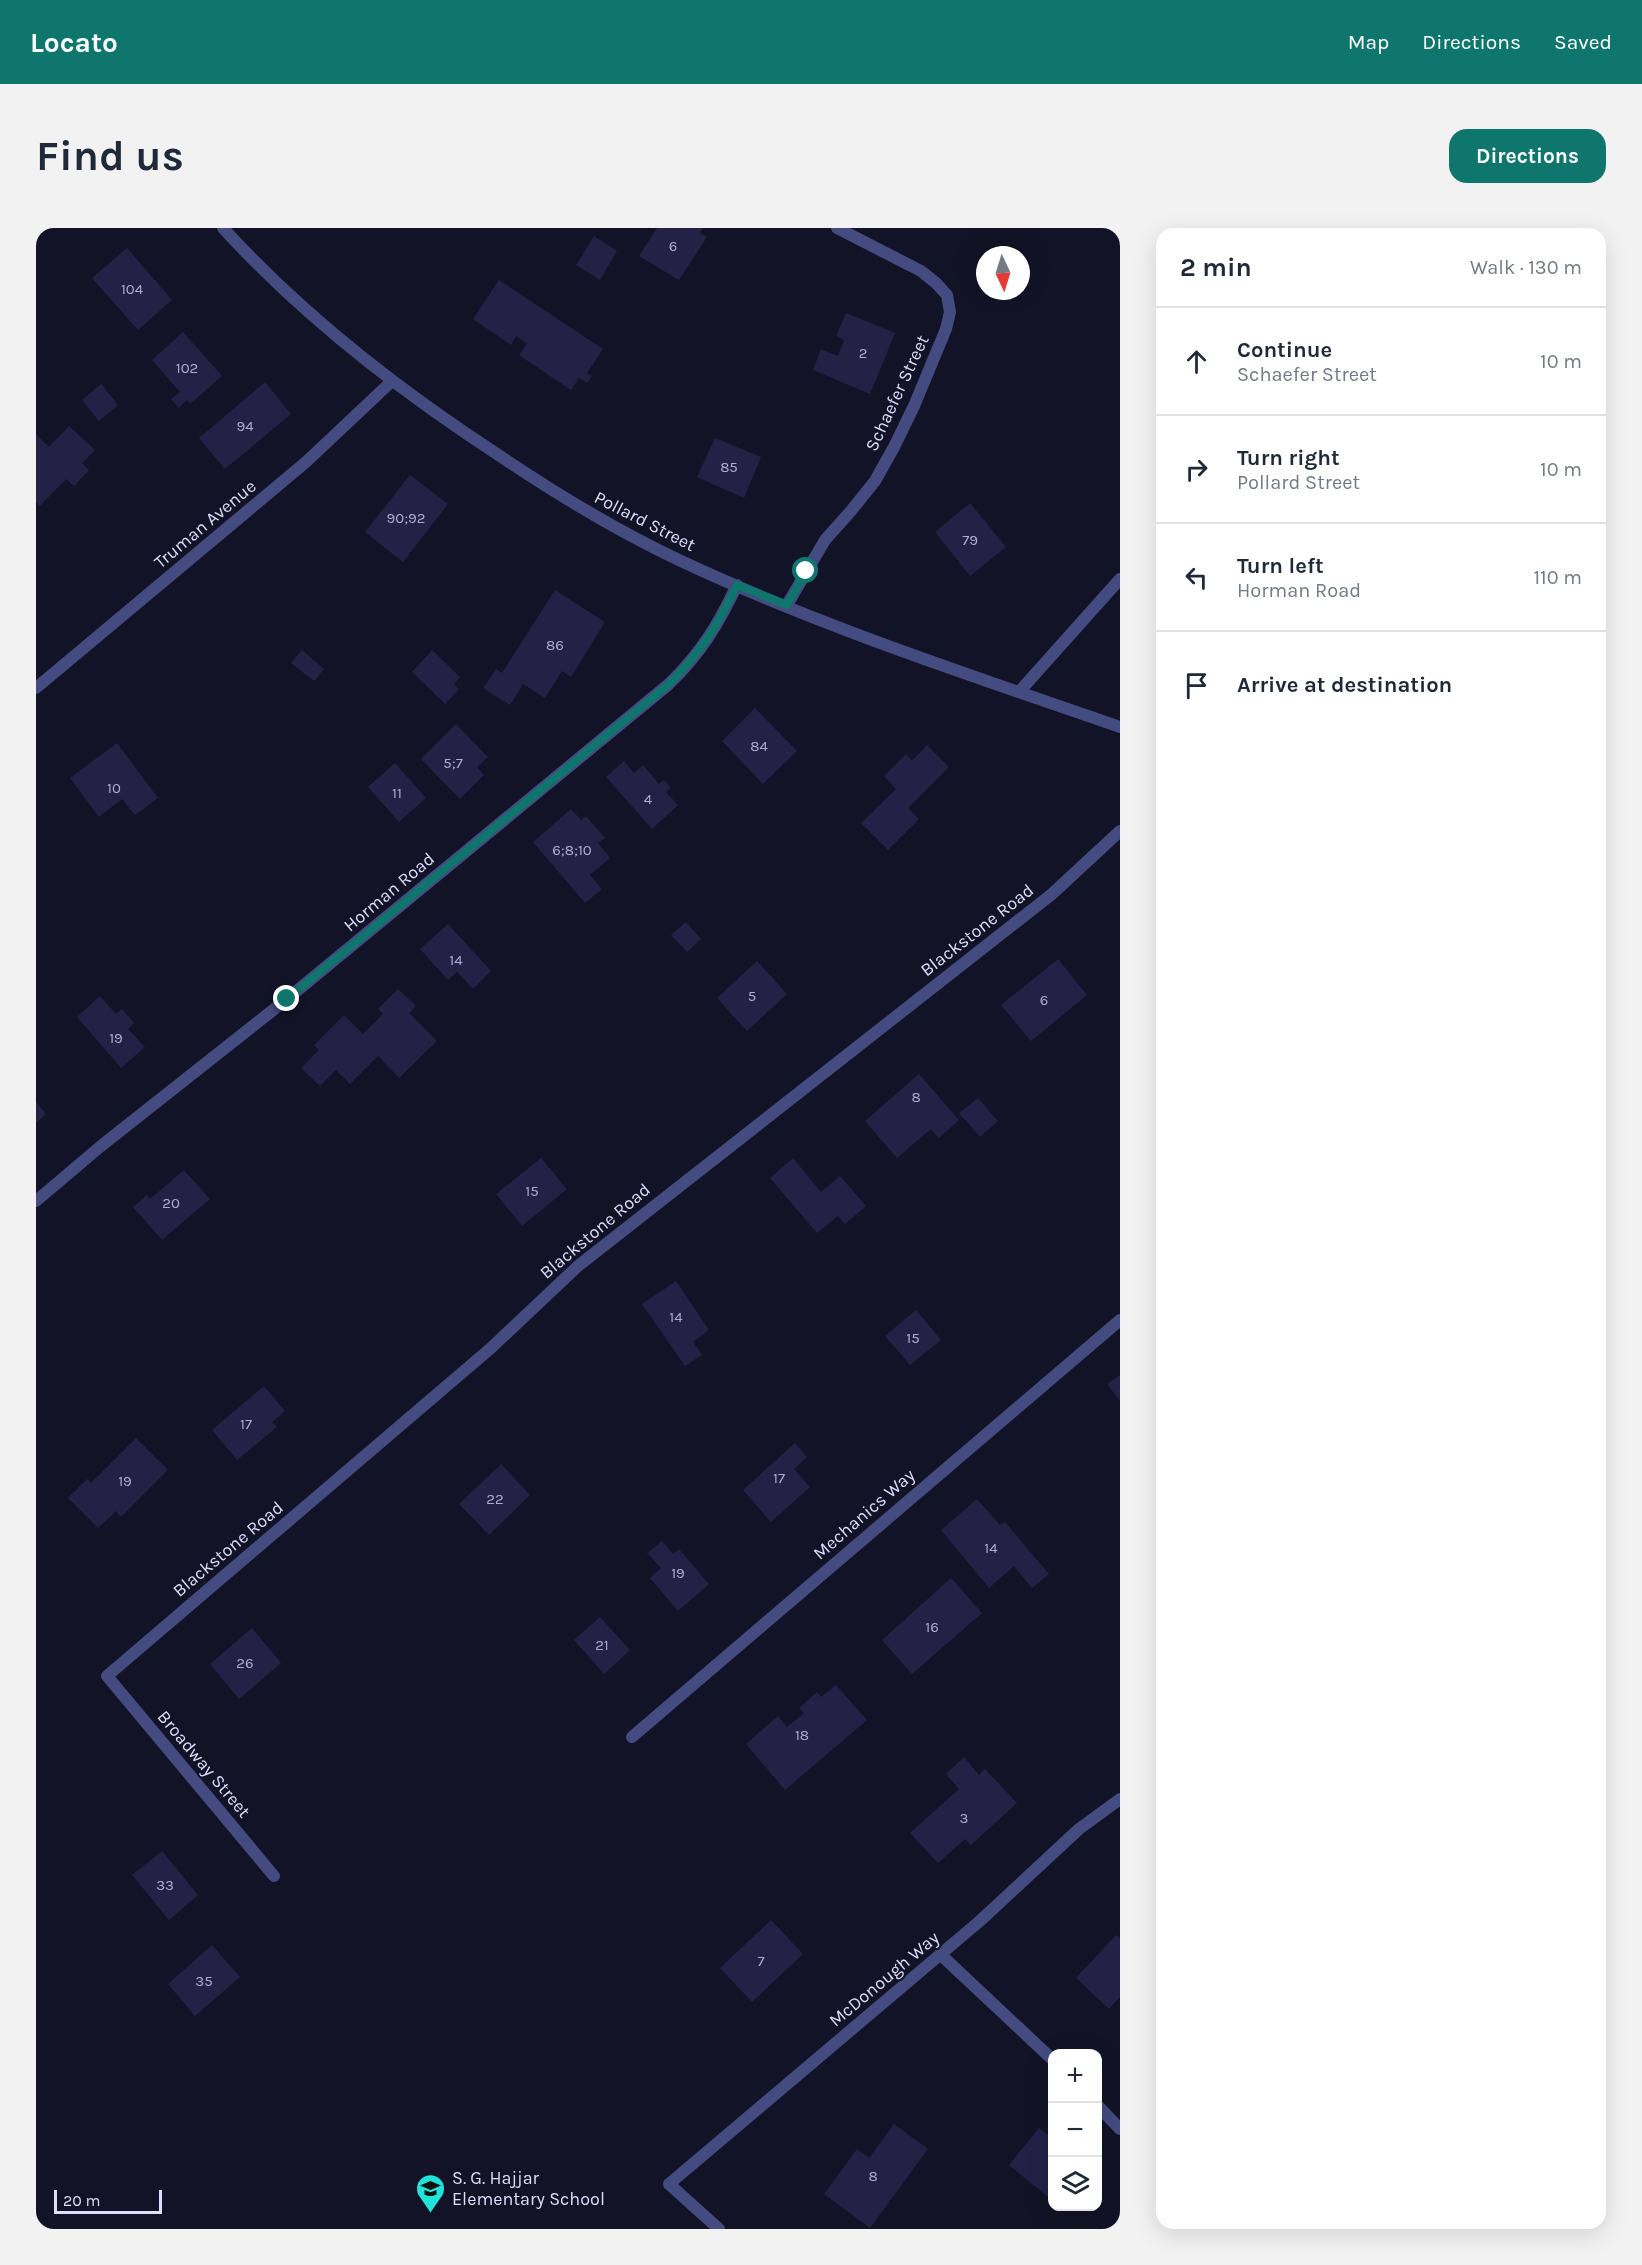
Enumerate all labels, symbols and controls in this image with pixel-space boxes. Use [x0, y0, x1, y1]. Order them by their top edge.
text: Locato [30, 26, 118, 59]
text: Map [1348, 30, 1389, 54]
text: Directions [1422, 30, 1521, 54]
text: Saved [1554, 30, 1612, 54]
button: Directions [1449, 129, 1606, 183]
text: Find us [36, 131, 184, 181]
house number: 6 [669, 237, 677, 255]
north arrow [976, 246, 1030, 300]
text: 2 min [1180, 252, 1252, 283]
text: Walk · 130 m [1470, 256, 1582, 279]
house number: 104 [121, 280, 144, 298]
street label: Schaefer Street [860, 331, 934, 455]
text: Continue [1237, 337, 1332, 363]
house number: 2 [859, 344, 867, 362]
icon: ahead [1180, 345, 1213, 378]
text: 10 m [1540, 350, 1582, 373]
house number: 102 [176, 359, 198, 377]
text: Schaefer Street [1237, 363, 1377, 386]
house number: 94 [236, 417, 254, 435]
text: Turn right [1237, 445, 1340, 471]
icon: right [1180, 453, 1213, 486]
house number: 85 [720, 458, 738, 476]
text: 10 m [1540, 458, 1582, 481]
text: Pollard Street [1237, 471, 1360, 494]
street label: Truman Avenue [150, 475, 260, 573]
street label: Pollard Street [591, 486, 699, 556]
house number: 90;92 [387, 509, 425, 527]
house number: 79 [962, 531, 978, 549]
text: Turn left [1237, 553, 1324, 579]
route start [792, 557, 818, 583]
icon: left [1180, 561, 1213, 594]
text: 110 m [1533, 566, 1582, 589]
text: Horman Road [1237, 579, 1361, 602]
house number: 86 [546, 636, 564, 654]
icon: arrive [1180, 669, 1213, 702]
text: Arrive at destination [1237, 672, 1452, 698]
house number: 84 [750, 737, 768, 755]
house number: 5;7 [443, 754, 463, 772]
house number: 10 [107, 779, 121, 797]
house number: 11 [392, 784, 402, 802]
house number: 4 [644, 790, 653, 808]
house number: 6;8;10 [552, 841, 592, 859]
street label: Horman Road [339, 848, 439, 936]
street label: Blackstone Road [916, 879, 1038, 981]
house number: 14 [449, 951, 463, 969]
route end [273, 985, 299, 1011]
house number: 5 [748, 987, 756, 1005]
house number: 6 [1040, 991, 1048, 1009]
house number: 19 [109, 1029, 123, 1047]
house number: 8 [911, 1088, 921, 1106]
street label: Blackstone Road [535, 1178, 655, 1284]
house number: 15 [525, 1182, 539, 1200]
house number: 20 [162, 1194, 180, 1212]
house number: 14 [669, 1308, 683, 1326]
house number: 15 [906, 1329, 920, 1347]
house number: 17 [240, 1415, 252, 1433]
street label: Mechanics Way [809, 1463, 920, 1564]
house number: 17 [773, 1469, 785, 1487]
house number: 19 [118, 1472, 132, 1490]
house number: 22 [486, 1490, 504, 1508]
street label: Blackstone Road [168, 1496, 288, 1602]
house number: 14 [984, 1539, 998, 1557]
house number: 19 [671, 1564, 685, 1582]
house number: 16 [925, 1618, 939, 1636]
house number: 21 [595, 1636, 609, 1654]
house number: 26 [236, 1654, 254, 1672]
street label: Broadway Street [153, 1706, 255, 1822]
house number: 18 [795, 1726, 809, 1744]
house number: 3 [960, 1809, 968, 1827]
house number: 33 [156, 1876, 174, 1894]
street label: McDonough Way [824, 1926, 944, 2031]
house number: 7 [757, 1952, 765, 1970]
house number: 35 [195, 1972, 213, 1990]
map controls [1048, 2049, 1102, 2211]
button: + [1048, 2049, 1102, 2103]
button: − [1048, 2103, 1102, 2157]
button: layers [1048, 2157, 1102, 2211]
place label: S. G. Hajjar Elementary School [452, 2167, 605, 2210]
house number: 8 [868, 2167, 878, 2185]
school or university icon: S. G. Hajjar Elementary School [415, 2172, 447, 2214]
scale bar [54, 2187, 162, 2214]
text: 20 m [63, 2191, 101, 2210]

